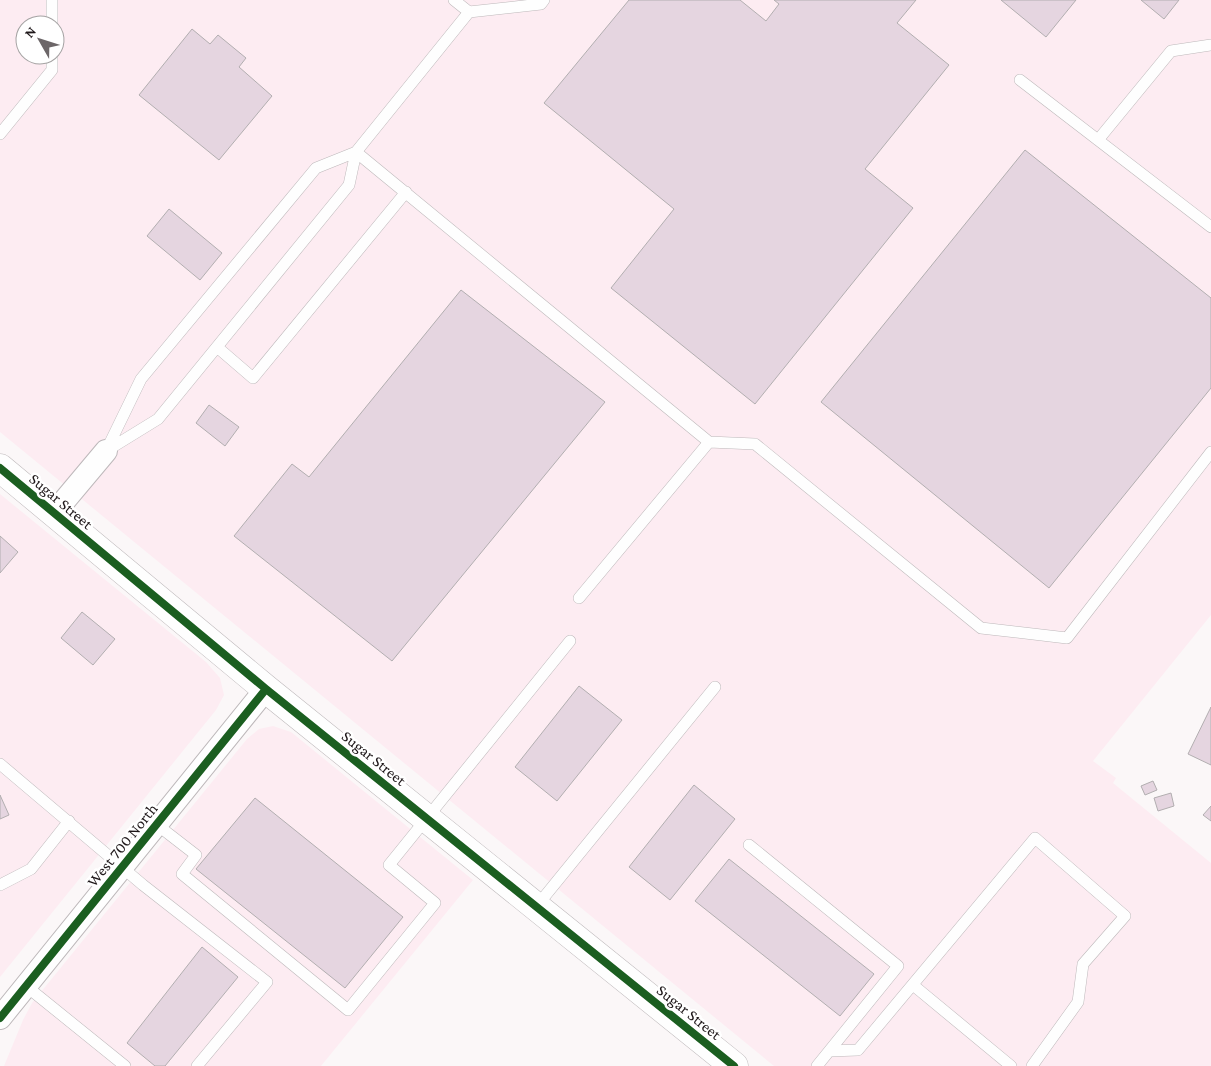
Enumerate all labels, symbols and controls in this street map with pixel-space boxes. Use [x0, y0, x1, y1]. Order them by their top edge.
north arrow [15, 15, 65, 65]
text: N [21, 23, 39, 41]
street label: Sugar Street [25, 470, 97, 534]
street label: Sugar Street [338, 727, 410, 790]
street label: West 700 North [83, 800, 161, 890]
street label: Sugar Street [653, 981, 725, 1044]

